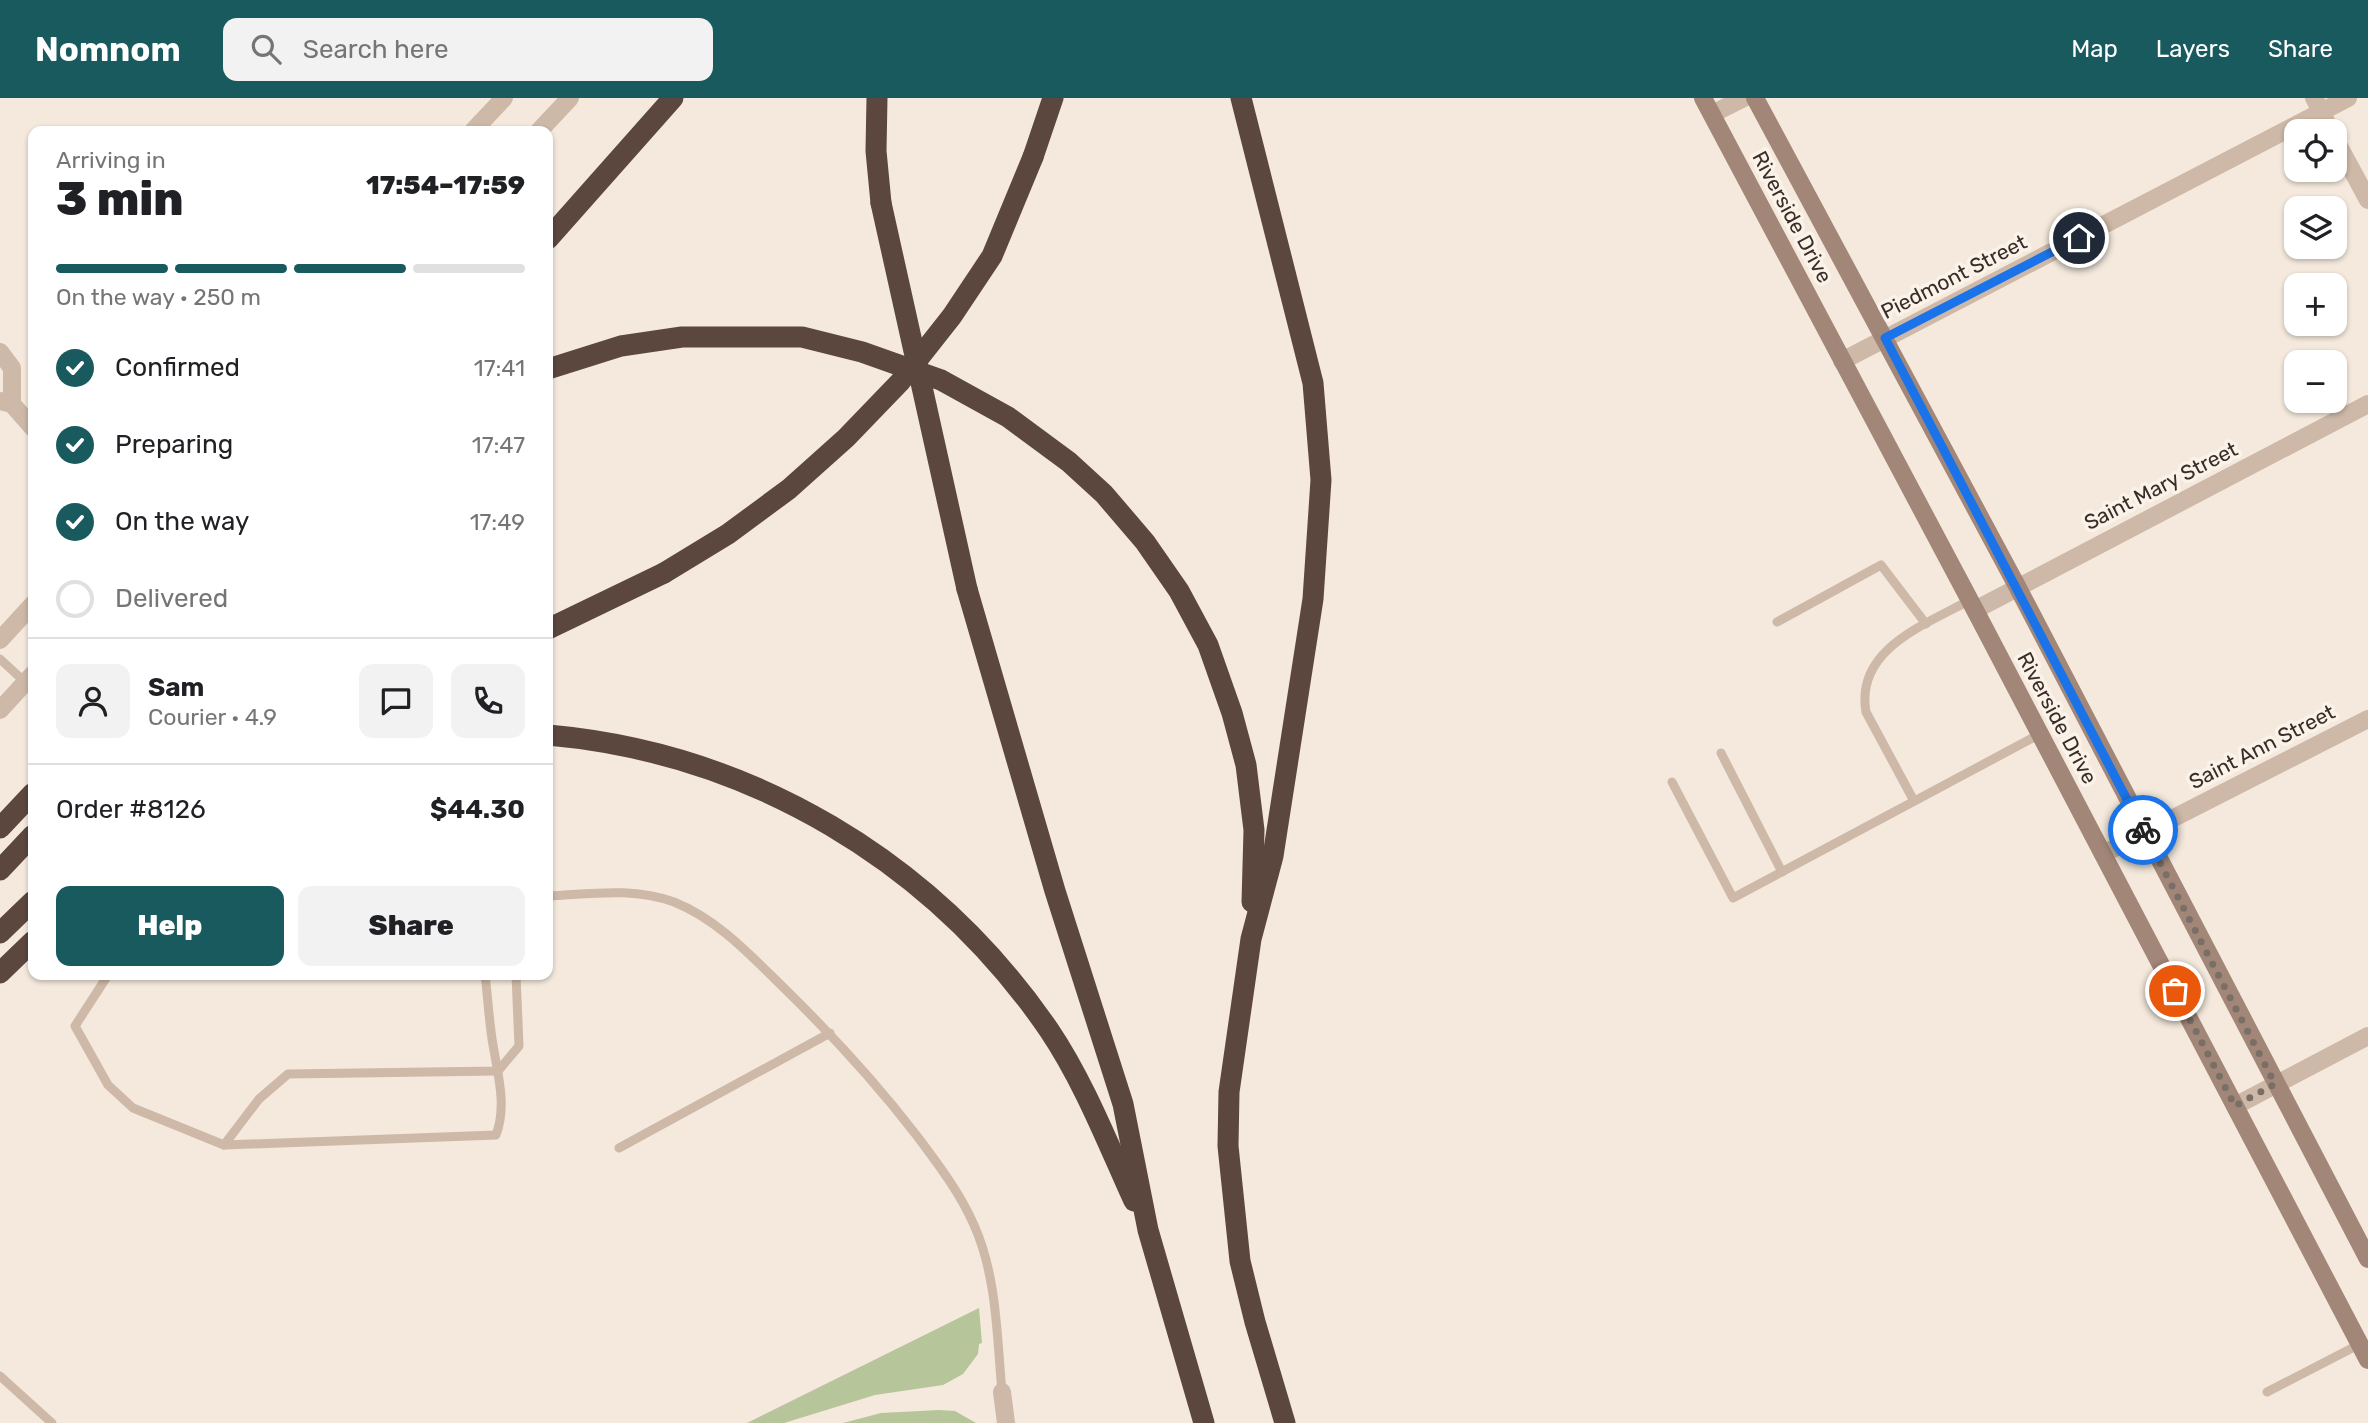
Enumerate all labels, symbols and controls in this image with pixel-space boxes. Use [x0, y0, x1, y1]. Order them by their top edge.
search box [223, 18, 713, 81]
text: Nomnom [35, 30, 181, 69]
icon: search [247, 30, 285, 68]
text: Search here [303, 34, 449, 65]
text: Map [2071, 35, 2118, 63]
text: Layers [2156, 35, 2230, 63]
text: Share [2268, 35, 2333, 63]
map controls [2284, 119, 2347, 413]
button: locate [2284, 119, 2347, 182]
text: Arriving in [56, 146, 166, 174]
street label: Riverside Drive [1747, 147, 1838, 287]
text: 17:54–17:59 [366, 170, 525, 201]
text: 3 min [56, 172, 184, 227]
button: layers [2284, 196, 2347, 259]
pin [2049, 208, 2109, 268]
icon: home [2060, 219, 2098, 257]
street label: Piedmont Street [1877, 229, 2031, 324]
button: + [2284, 273, 2347, 336]
text: On the way · 250 m [56, 283, 261, 311]
icon: check [56, 349, 94, 387]
button: − [2284, 350, 2347, 413]
text: Confirmed [115, 352, 240, 383]
text: 17:41 [474, 354, 525, 382]
icon: check [56, 426, 94, 464]
text: Preparing [115, 429, 233, 460]
text: 17:47 [472, 431, 525, 459]
street label: Saint Mary Street [2080, 436, 2242, 535]
icon: check [56, 503, 94, 541]
text: On the way [115, 506, 249, 537]
text: 17:49 [470, 508, 525, 536]
text: Delivered [115, 583, 228, 614]
street label: Riverside Drive [2012, 648, 2103, 788]
button: person [56, 664, 130, 738]
button: chat [359, 664, 433, 738]
button: phone [451, 664, 525, 738]
text: Sam [148, 672, 204, 703]
street label: Saint Ann Street [2185, 699, 2339, 794]
text: Courier · 4.9 [148, 703, 277, 731]
text: Order #8126 [56, 794, 206, 825]
text: $44.30 [430, 794, 525, 825]
courier [2108, 795, 2178, 865]
icon: bike [2124, 811, 2162, 849]
button: Help [56, 886, 284, 966]
button: Share [298, 886, 525, 966]
pin [2145, 961, 2205, 1021]
icon: bag [2156, 972, 2194, 1010]

